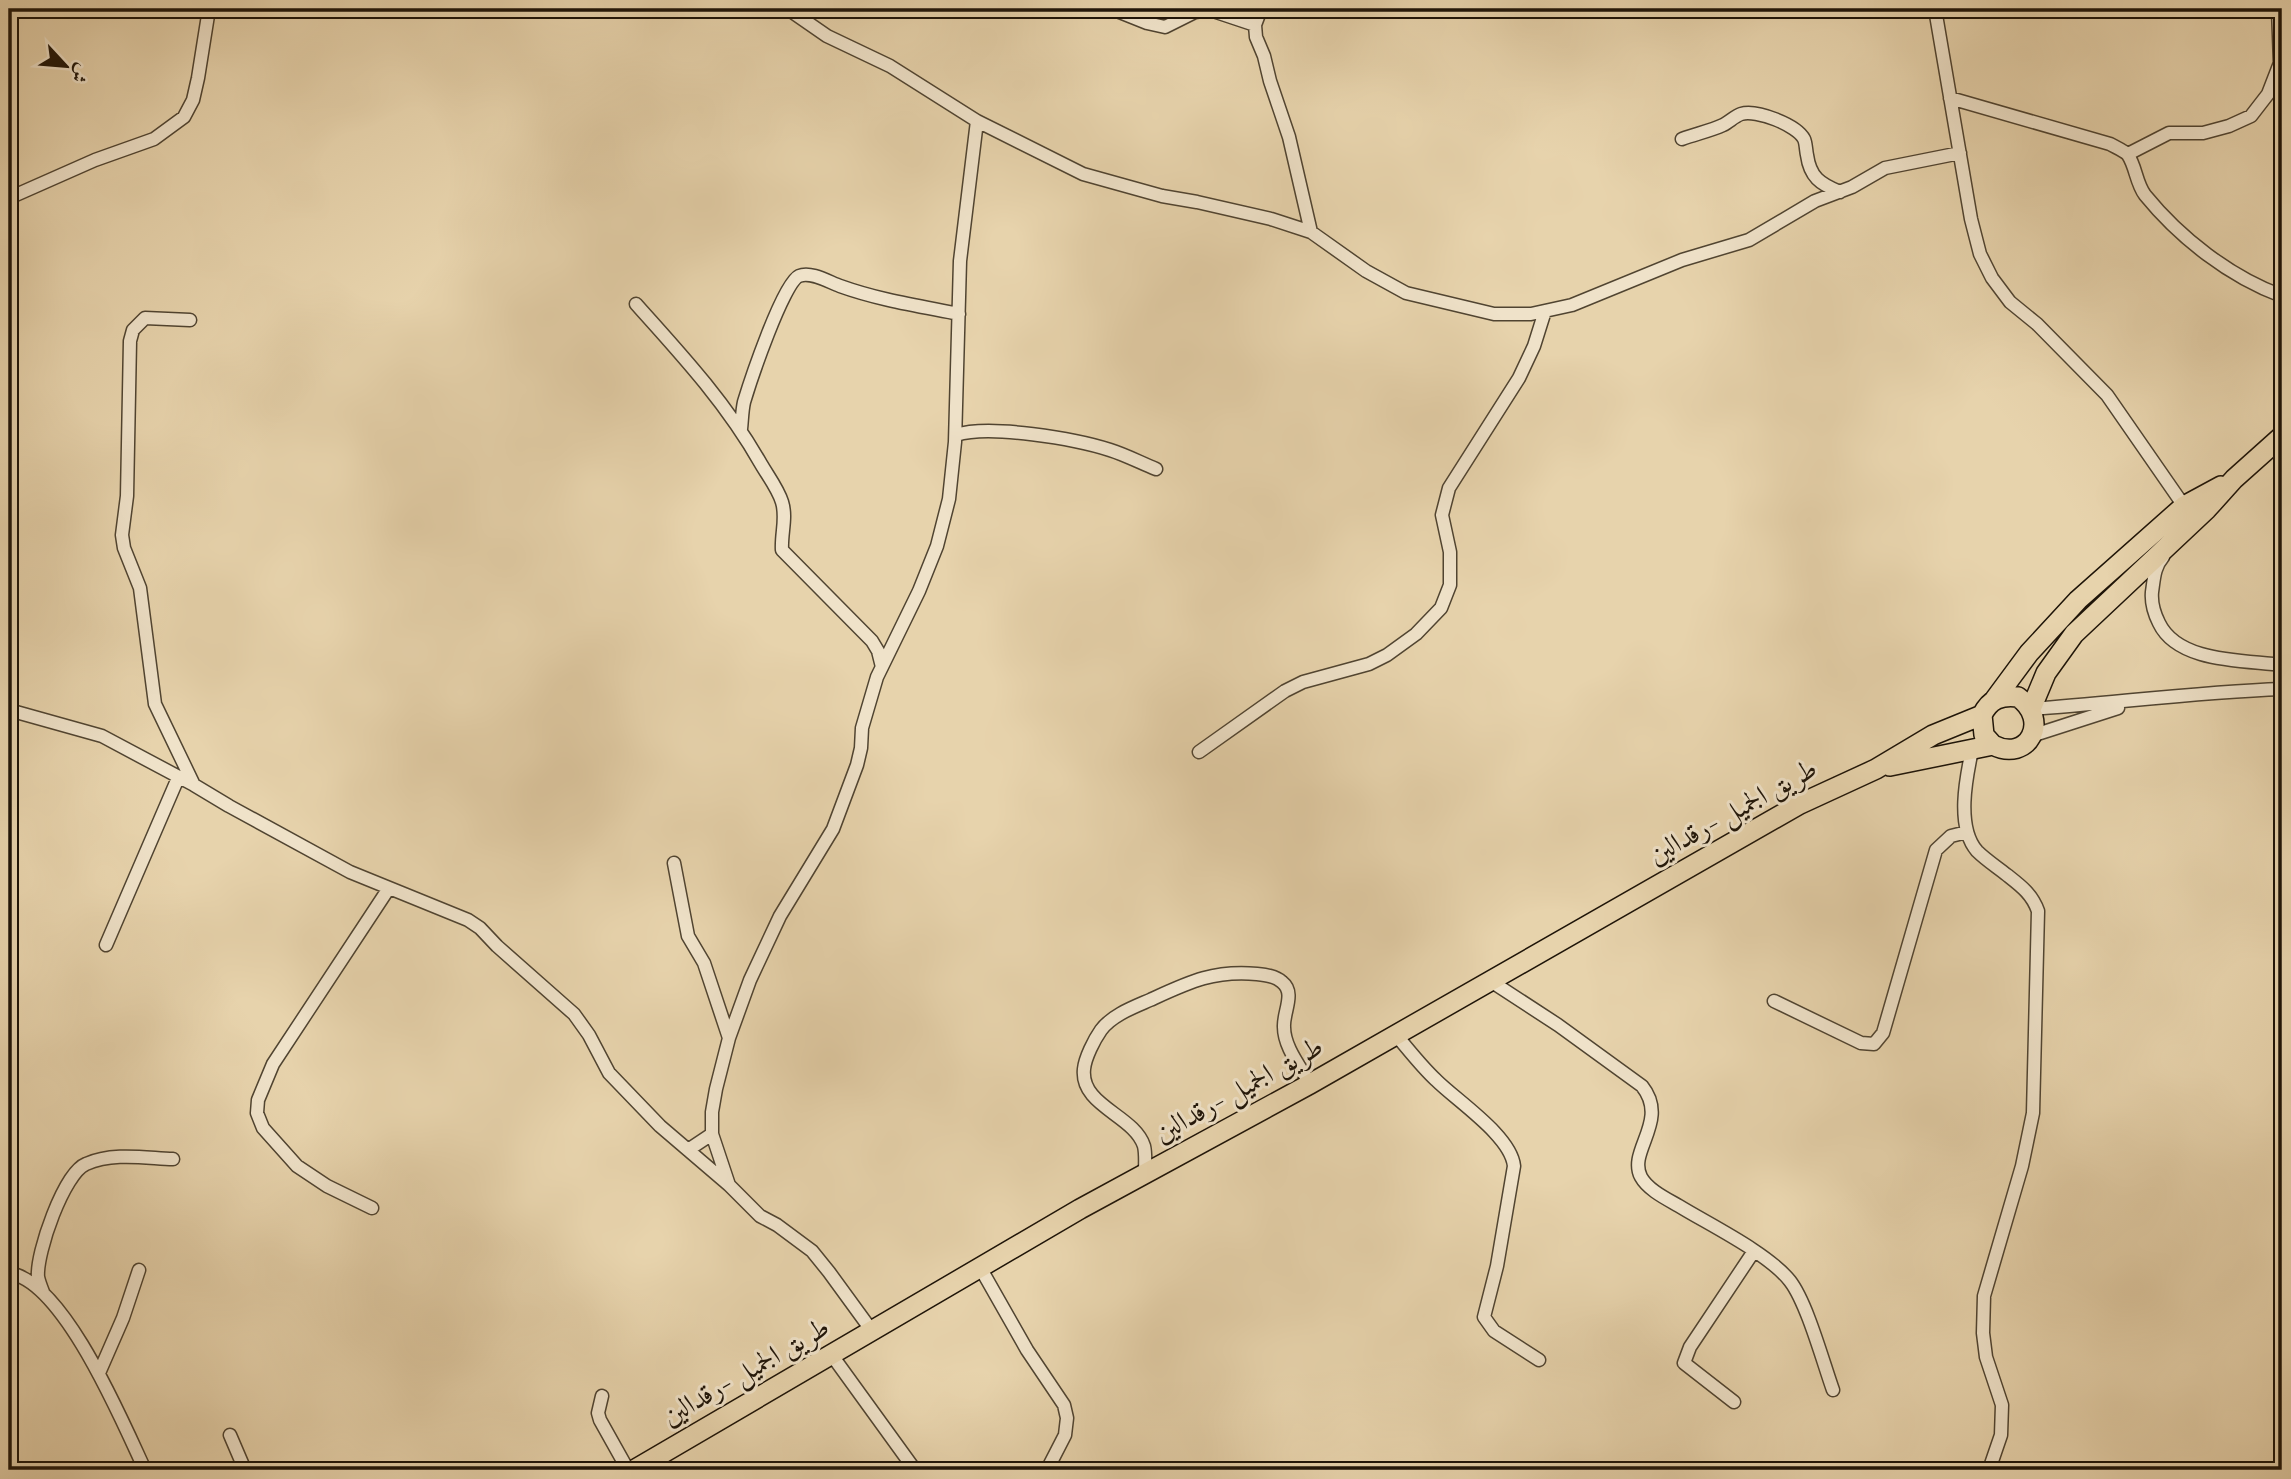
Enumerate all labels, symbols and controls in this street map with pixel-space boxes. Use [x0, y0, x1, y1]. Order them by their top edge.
north arrow [32, 32, 102, 102]
text: ش [65, 59, 95, 87]
street label: طريق الجميل -رقدالين [1642, 751, 1824, 874]
street label: طريق الجميل -رقدالين [1148, 1029, 1330, 1152]
street label: طريق الجميل -رقدالين [656, 1310, 837, 1435]

